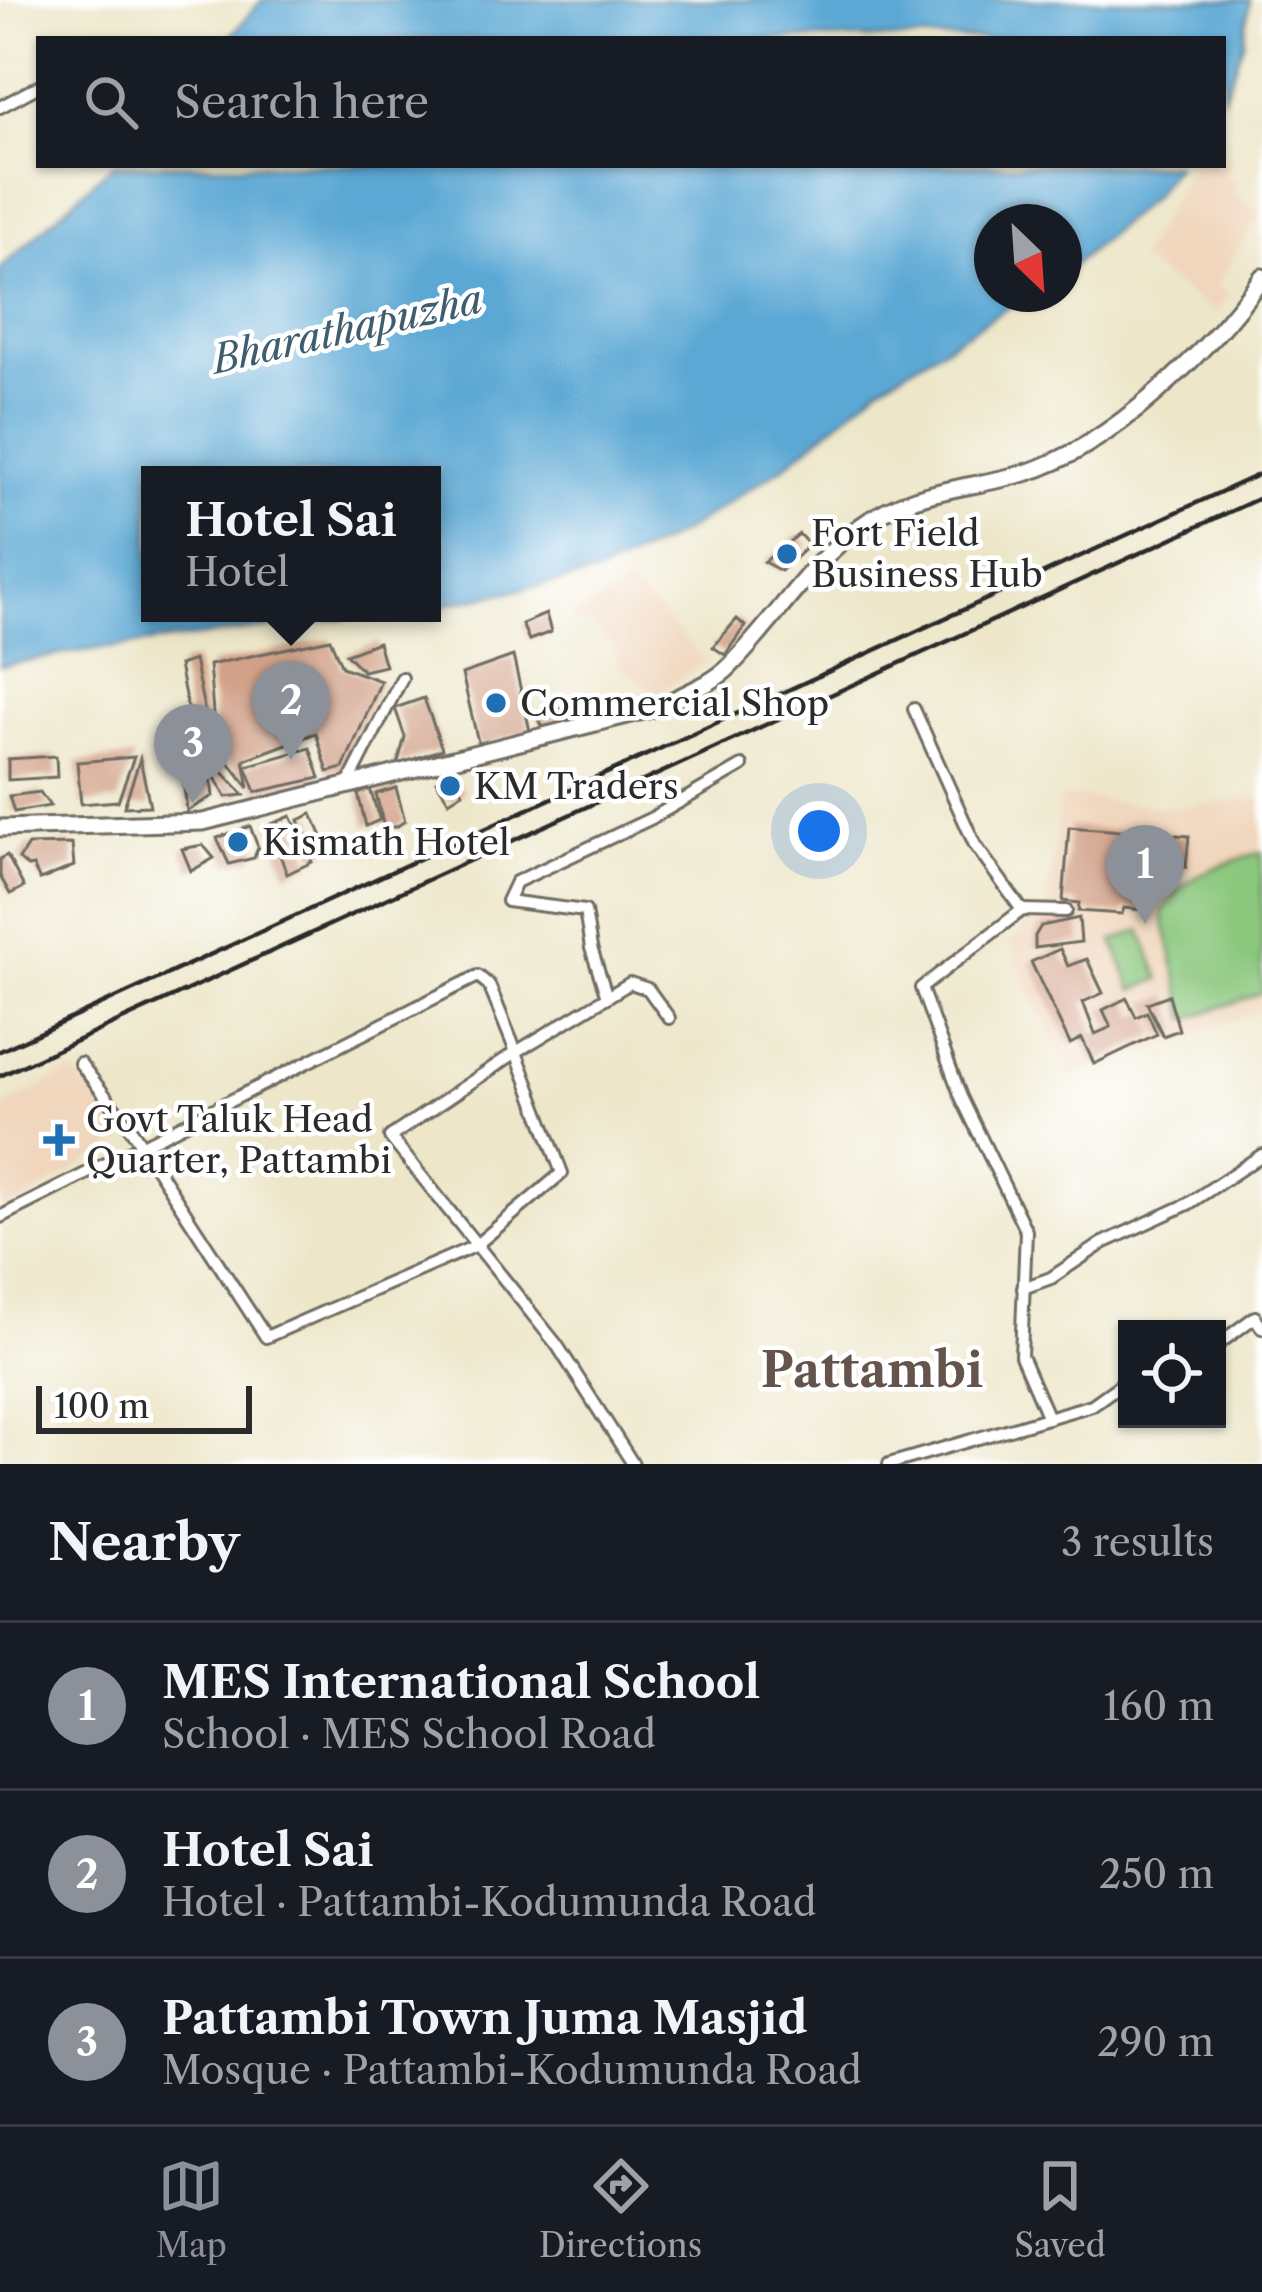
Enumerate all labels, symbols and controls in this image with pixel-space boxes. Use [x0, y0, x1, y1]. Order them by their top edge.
search box [36, 36, 1226, 168]
icon: search [78, 69, 144, 135]
text: Search here [174, 74, 429, 130]
north arrow [974, 204, 1082, 312]
water label: Bharathapuzha [204, 275, 487, 384]
popup [141, 466, 441, 622]
text: Hotel Sai [185, 492, 397, 548]
place label: Fort Field Business Hub [811, 511, 1043, 596]
marker: Fort Field Business Hub [774, 541, 800, 567]
text: Hotel [185, 548, 289, 596]
pin: 2 [252, 661, 330, 760]
place label: Commercial Shop [520, 681, 829, 725]
marker: Commercial Shop [483, 690, 509, 716]
pin: 3 [154, 704, 232, 803]
place label: KM Traders [474, 764, 679, 808]
marker: KM Traders [437, 773, 463, 799]
your location [789, 801, 849, 861]
place label: Kismath Hotel [262, 820, 510, 864]
pin: 1 [1106, 825, 1184, 924]
marker: Kismath Hotel [225, 829, 251, 855]
place label: Govt Taluk Head Quarter, Pattambi [86, 1097, 392, 1182]
marker: Govt Taluk Head Quarter, Pattambi [43, 1124, 75, 1156]
map controls [1118, 1320, 1226, 1428]
button: locate [1118, 1320, 1226, 1428]
district label: Pattambi [761, 1340, 983, 1399]
scale bar [36, 1380, 252, 1433]
text: 100 m [54, 1386, 149, 1427]
text: Nearby [48, 1511, 240, 1573]
text: 3 results [1061, 1518, 1214, 1566]
text: MES International School [162, 1654, 760, 1710]
text: 1 [78, 1682, 96, 1730]
text: 160 m [1103, 1682, 1214, 1730]
text: School · MES School Road [162, 1710, 656, 1758]
text: Hotel Sai [162, 1822, 373, 1878]
text: 2 [75, 1850, 99, 1898]
text: 250 m [1099, 1850, 1214, 1898]
text: Hotel · Pattambi-Kodumunda Road [162, 1878, 817, 1926]
text: Pattambi Town Juma Masjid [162, 1990, 808, 2046]
text: 3 [76, 2018, 98, 2066]
text: 290 m [1097, 2018, 1214, 2066]
text: Mosque · Pattambi-Kodumunda Road [162, 2046, 862, 2094]
tab: Map [156, 2153, 227, 2266]
tab: Directions [539, 2153, 702, 2266]
tab: Saved [1014, 2153, 1106, 2266]

